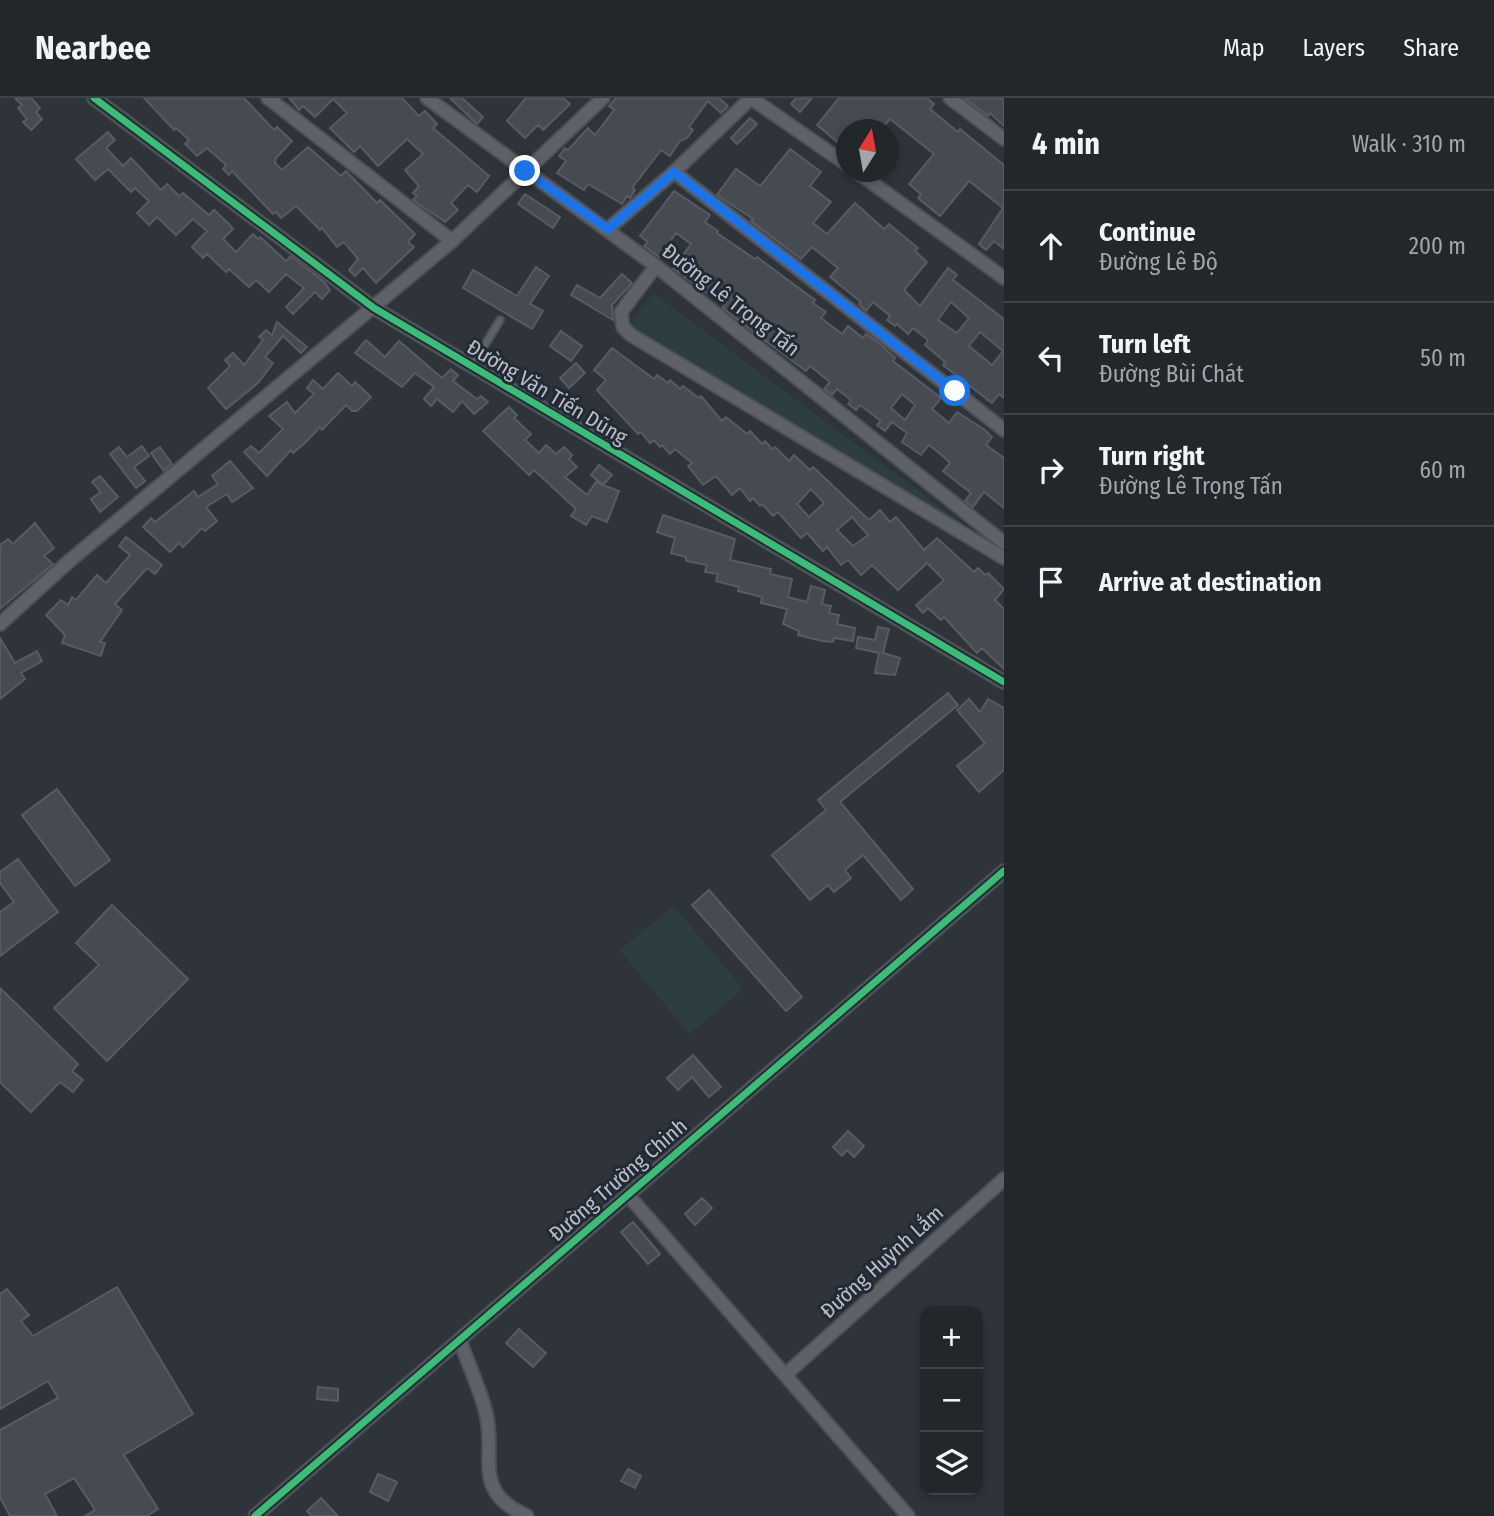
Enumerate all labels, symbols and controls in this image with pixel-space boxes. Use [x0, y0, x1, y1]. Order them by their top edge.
text: Nearbee [35, 28, 151, 68]
text: Map [1223, 34, 1265, 62]
text: Layers [1303, 34, 1365, 62]
text: Share [1403, 34, 1459, 62]
north arrow [836, 119, 899, 182]
text: 4 min [1032, 126, 1100, 162]
text: Walk · 310 m [1352, 130, 1466, 158]
route end [509, 155, 540, 186]
text: Continue [1099, 217, 1196, 248]
icon: ahead [1032, 227, 1070, 265]
text: 200 m [1409, 232, 1466, 260]
street label: Đường Lê Trọng Tấn [657, 238, 805, 362]
text: Đường Lê Độ [1099, 248, 1218, 276]
text: Turn left [1099, 329, 1191, 360]
street label: Đường Văn Tiến Dũng [462, 334, 632, 450]
icon: left [1032, 339, 1070, 377]
text: 50 m [1420, 344, 1466, 372]
text: Đường Bùi Chát [1099, 360, 1244, 388]
route start [939, 375, 970, 406]
text: Turn right [1099, 441, 1205, 472]
icon: right [1032, 451, 1070, 489]
text: 60 m [1420, 456, 1466, 484]
text: Đường Lê Trọng Tấn [1099, 472, 1283, 500]
icon: arrive [1032, 563, 1070, 601]
text: Arrive at destination [1099, 567, 1322, 598]
street label: Đường Trường Chinh [544, 1113, 692, 1247]
street label: Đường Huỳnh Lắm [815, 1200, 949, 1324]
map controls [920, 1306, 983, 1495]
button: + [920, 1306, 983, 1369]
button: − [920, 1369, 983, 1432]
button: layers [920, 1432, 983, 1495]

